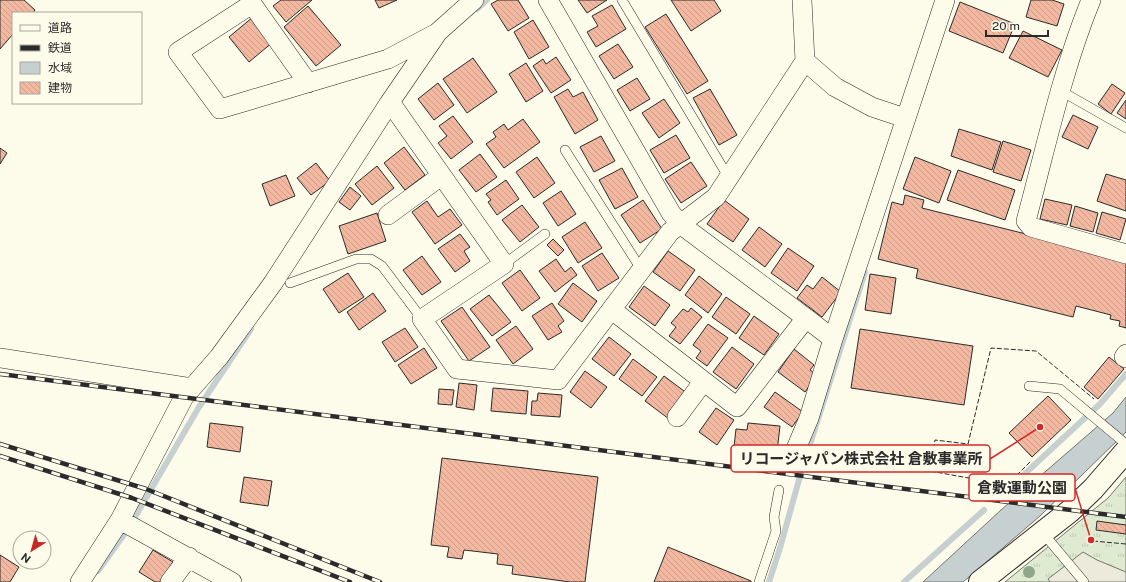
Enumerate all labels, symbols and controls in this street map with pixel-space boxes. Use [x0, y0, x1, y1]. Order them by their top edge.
legend [12, 12, 142, 104]
scale bar [986, 12, 1048, 38]
text: 20 m [992, 19, 1020, 33]
text: 道路 [48, 21, 72, 35]
text: 鉄道 [48, 41, 72, 55]
text: 水域 [48, 61, 72, 75]
text: 建物 [48, 81, 72, 95]
callout: リコージャパン株式会社 倉敷事業所 [731, 445, 990, 472]
text: リコージャパン株式会社 倉敷事業所 [739, 450, 983, 467]
callout: 倉敷運動公園 [969, 474, 1075, 501]
text: 倉敷運動公園 [977, 479, 1067, 496]
north arrow [12, 530, 52, 570]
text: N [19, 551, 33, 565]

